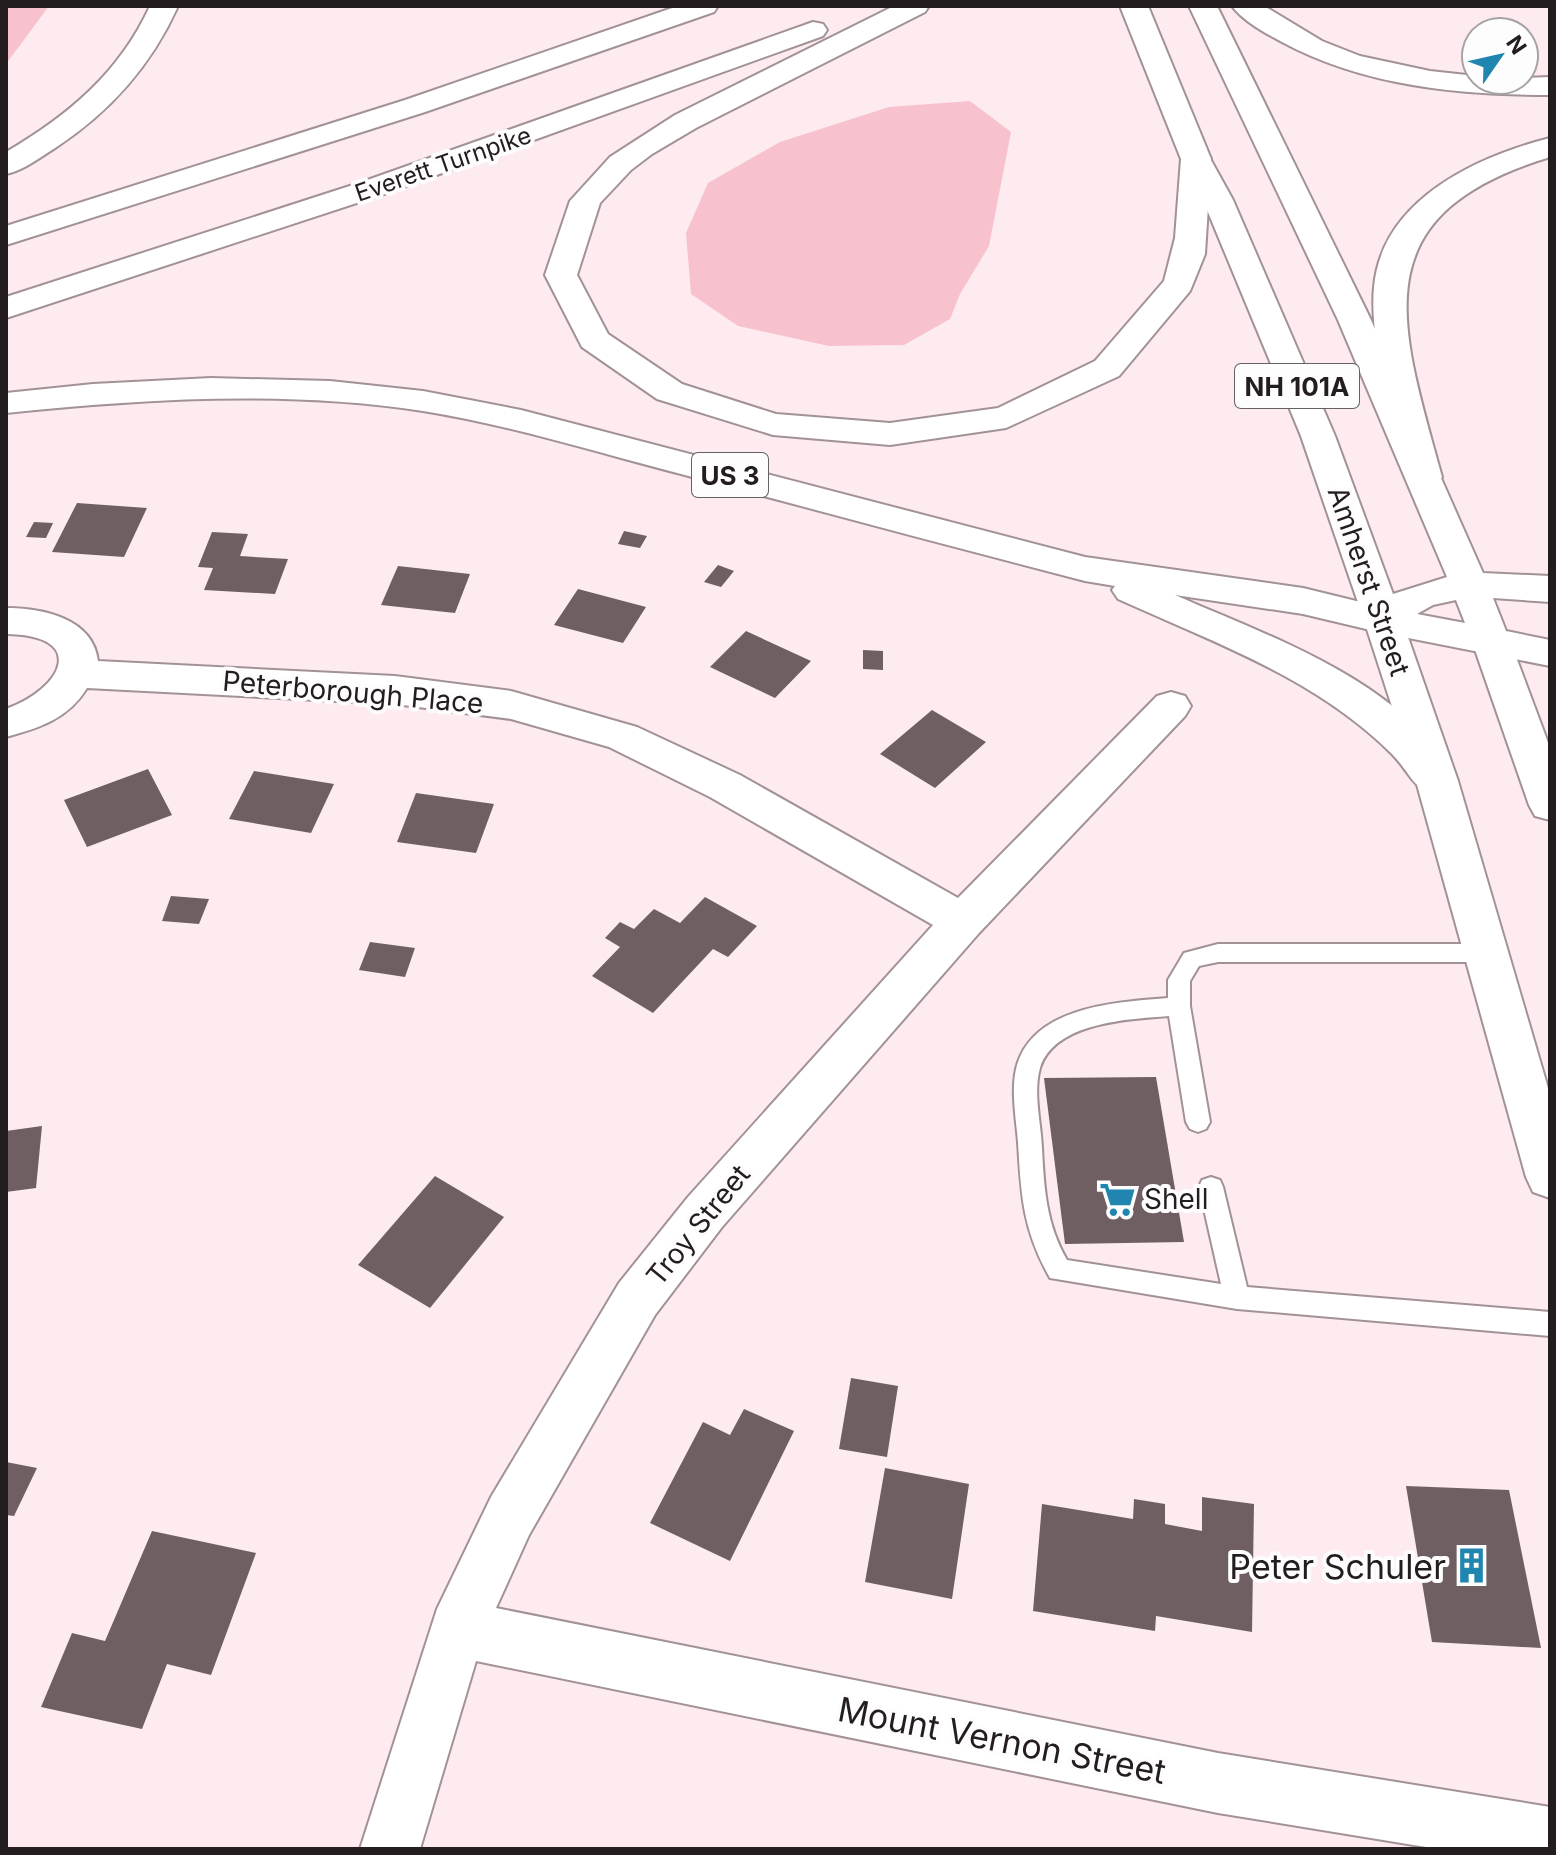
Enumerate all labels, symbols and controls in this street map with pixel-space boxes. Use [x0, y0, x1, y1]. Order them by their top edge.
north arrow [1460, 16, 1540, 96]
text: N [1501, 31, 1532, 59]
street label: Everett Turnpike [351, 120, 535, 208]
road number: NH 101A [1235, 364, 1359, 408]
road number: US 3 [692, 453, 768, 497]
street label: Amherst Street [1321, 482, 1417, 680]
street label: Peterborough Place [221, 664, 485, 720]
street label: Troy Street [639, 1158, 757, 1292]
supermarket icon: Shell [1099, 1180, 1137, 1218]
place label: Shell [1144, 1182, 1208, 1216]
place label: Peter Schuler [1229, 1546, 1446, 1587]
building icon: Peter Schuler [1453, 1547, 1491, 1585]
street label: Mount Vernon Street [835, 1688, 1169, 1792]

